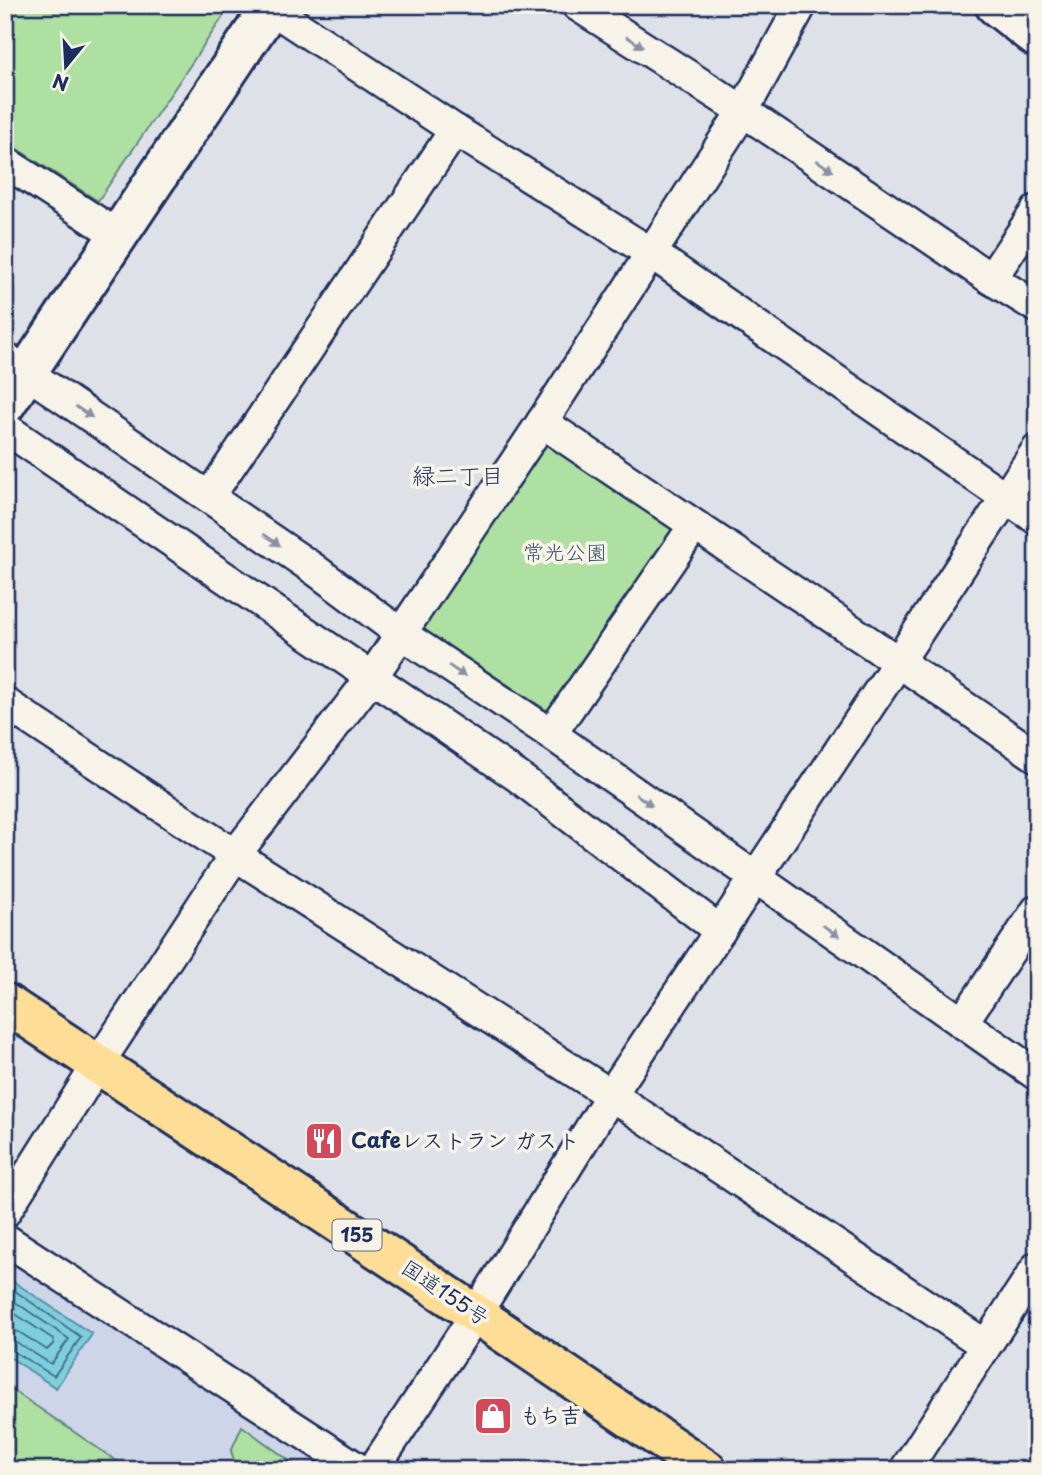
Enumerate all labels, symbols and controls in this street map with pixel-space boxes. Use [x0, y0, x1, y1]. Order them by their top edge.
north arrow [32, 32, 102, 102]
one-way arrow [625, 35, 645, 48]
text: N [49, 67, 72, 99]
one-way arrow [816, 159, 834, 173]
one-way arrow [75, 405, 93, 419]
district label: 緑二丁目 [412, 457, 504, 492]
one-way arrow [263, 533, 281, 547]
park label: 常光公園 [523, 535, 607, 567]
one-way arrow [447, 665, 467, 678]
one-way arrow [635, 793, 654, 806]
one-way arrow [822, 924, 840, 938]
restaurant icon: Cafeレストラン ガスト [303, 1120, 345, 1162]
place label: Cafeレストラン ガスト [351, 1123, 580, 1155]
road number: 155 [332, 1219, 382, 1250]
street label: 国道155号 [396, 1250, 496, 1332]
shop icon: もち吉 [472, 1395, 514, 1437]
place label: もち吉 [520, 1398, 581, 1430]

